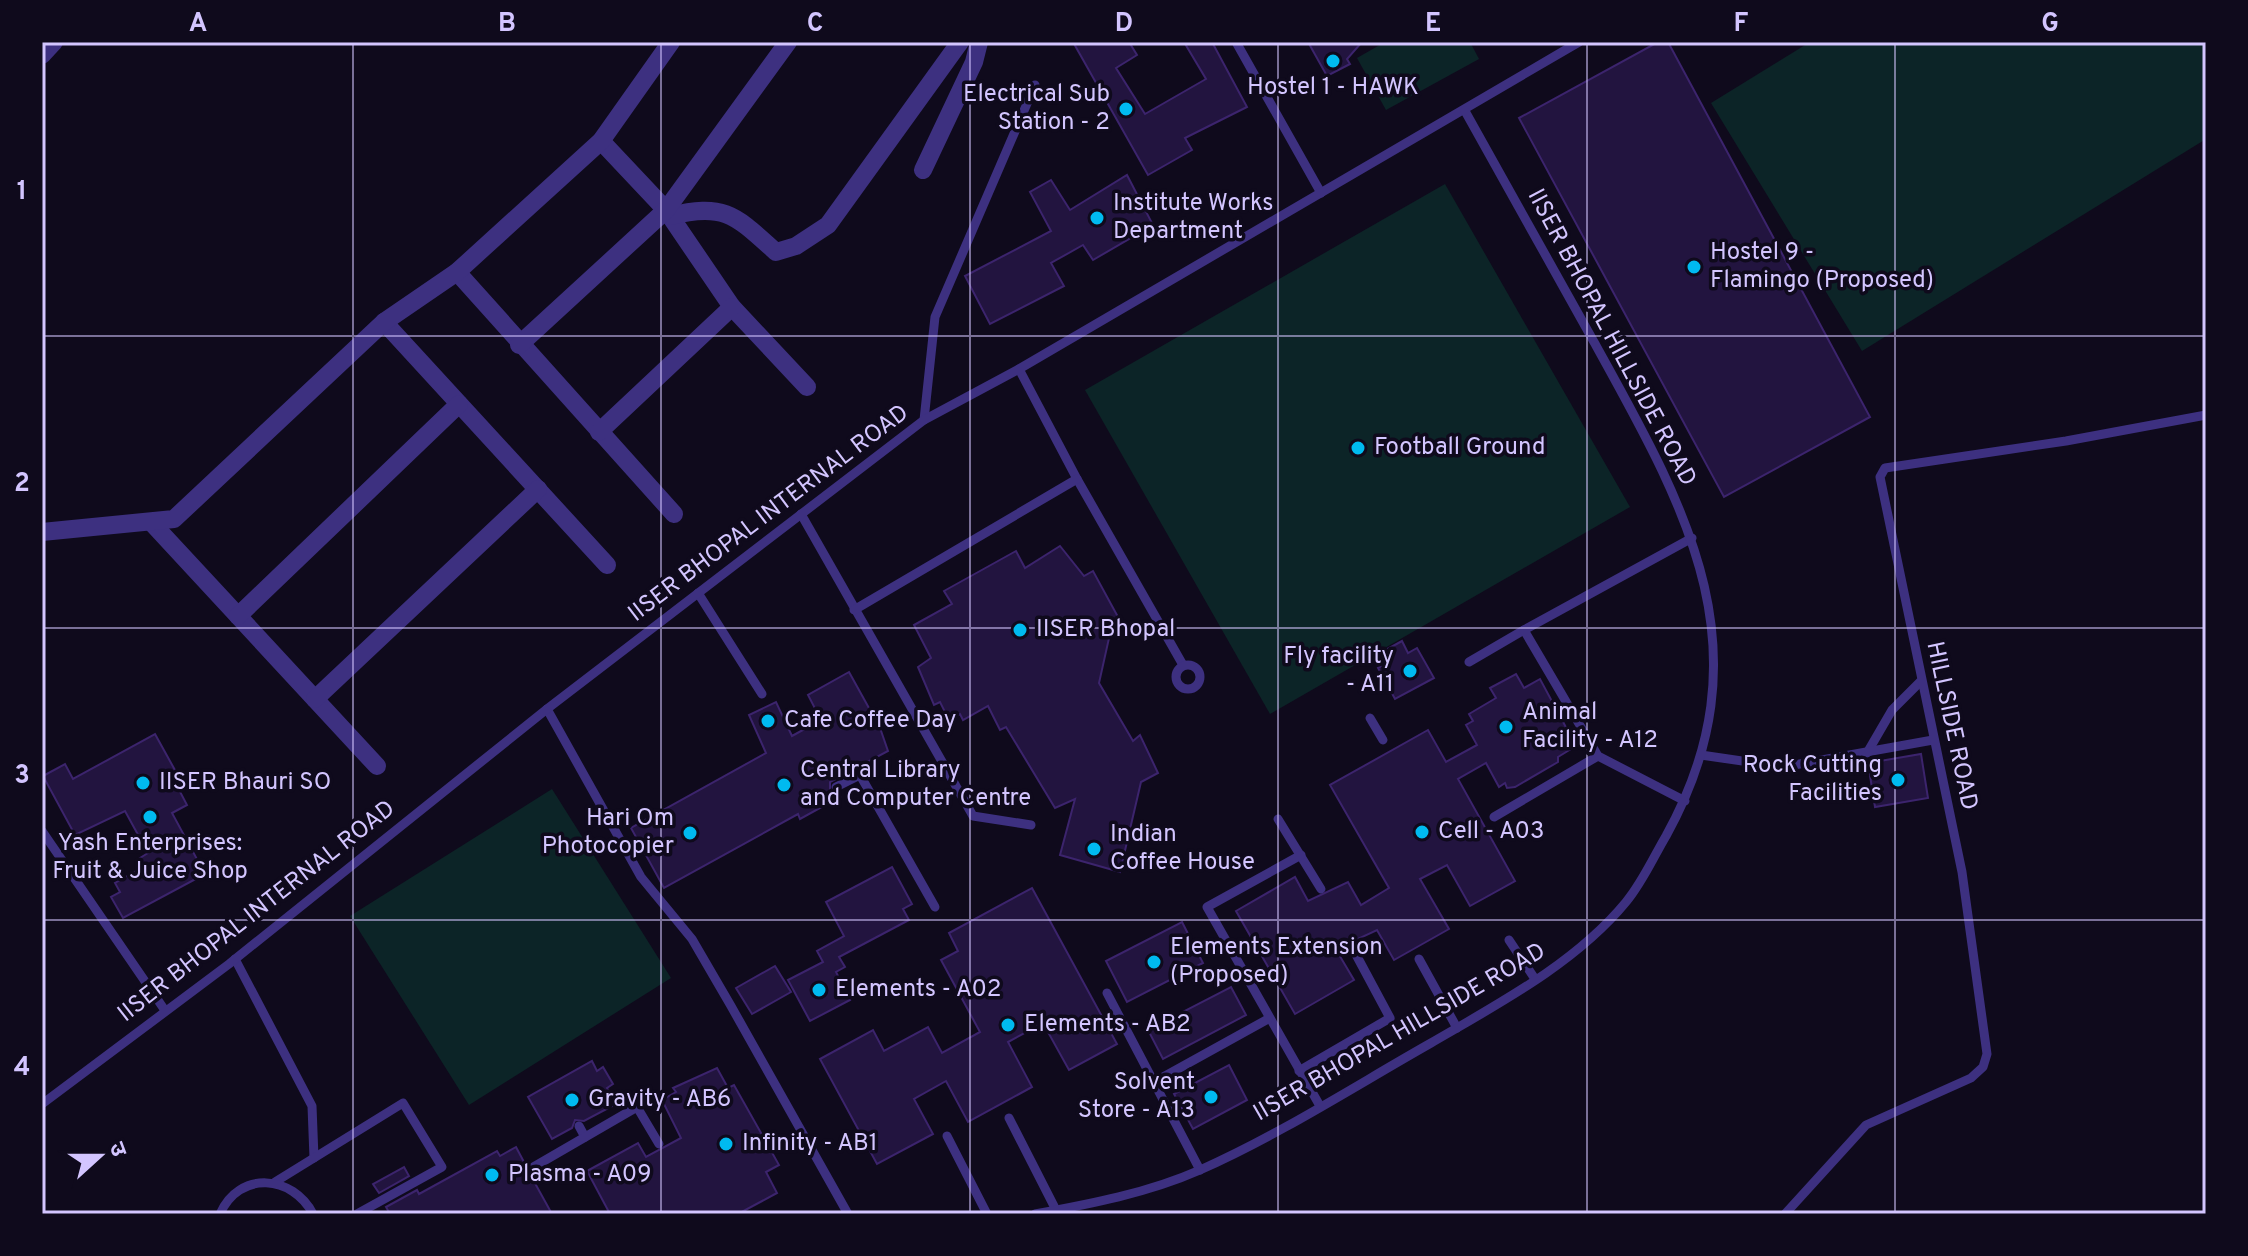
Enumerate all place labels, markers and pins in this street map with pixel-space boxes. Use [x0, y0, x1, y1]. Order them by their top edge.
marker: Hostel 1 - HAWK [1324, 52, 1342, 70]
place label: Hostel 1 - HAWK [1247, 73, 1419, 103]
place label: Electrical Sub Station - 2 [963, 80, 1110, 138]
marker: Electrical Sub Station - 2 [1117, 100, 1135, 118]
place label: Institute Works Department [1113, 189, 1274, 247]
marker: Institute Works Department [1088, 209, 1106, 227]
place label: Hostel 9 - Flamingo (Proposed) [1710, 238, 1934, 296]
marker: Hostel 9 - Flamingo (Proposed) [1685, 258, 1703, 276]
place label: Football Ground [1374, 433, 1545, 463]
marker: Football Ground [1349, 439, 1367, 457]
place label: IISER Bhopal [1036, 615, 1175, 645]
marker: IISER Bhopal [1011, 621, 1029, 639]
place label: Fly facility - A11 [1283, 642, 1394, 700]
marker: Fly facility - A11 [1401, 662, 1419, 680]
place label: Animal Facility - A12 [1522, 698, 1658, 756]
place label: Cafe Coffee Day [784, 706, 956, 736]
marker: Cafe Coffee Day [759, 712, 777, 730]
marker: Animal Facility - A12 [1497, 718, 1515, 736]
place label: Rock Cutting Facilities [1743, 751, 1882, 809]
place label: Central Library and Computer Centre [800, 756, 1031, 814]
place label: IISER Bhauri SO [159, 768, 331, 798]
marker: Rock Cutting Facilities [1889, 771, 1907, 789]
marker: IISER Bhauri SO [134, 774, 152, 792]
marker: Central Library and Computer Centre [775, 776, 793, 794]
place label: Hari Om Photocopier [542, 804, 674, 862]
marker: Yash Enterprises: Fruit & Juice Shop [141, 808, 159, 826]
place label: Cell - A03 [1438, 817, 1544, 847]
place label: Indian Coffee House [1110, 820, 1255, 878]
marker: Cell - A03 [1413, 823, 1431, 841]
marker: Hari Om Photocopier [681, 824, 699, 842]
place label: Yash Enterprises: Fruit & Juice Shop [52, 829, 248, 887]
marker: Indian Coffee House [1085, 840, 1103, 858]
place label: Elements Extension (Proposed) [1170, 933, 1383, 991]
marker: Elements Extension (Proposed) [1145, 953, 1163, 971]
place label: Elements - A02 [835, 975, 1002, 1005]
marker: Elements - A02 [810, 981, 828, 999]
place label: Elements - AB2 [1024, 1010, 1191, 1040]
marker: Elements - AB2 [999, 1016, 1017, 1034]
place label: Solvent Store - A13 [1078, 1068, 1195, 1126]
place label: Gravity - AB6 [588, 1085, 731, 1115]
marker: Solvent Store - A13 [1202, 1088, 1220, 1106]
marker: Gravity - AB6 [563, 1091, 581, 1109]
place label: Infinity - AB1 [742, 1129, 878, 1159]
marker: Infinity - AB1 [717, 1135, 735, 1153]
place label: Plasma - A09 [508, 1160, 652, 1190]
marker: Plasma - A09 [483, 1166, 501, 1184]

